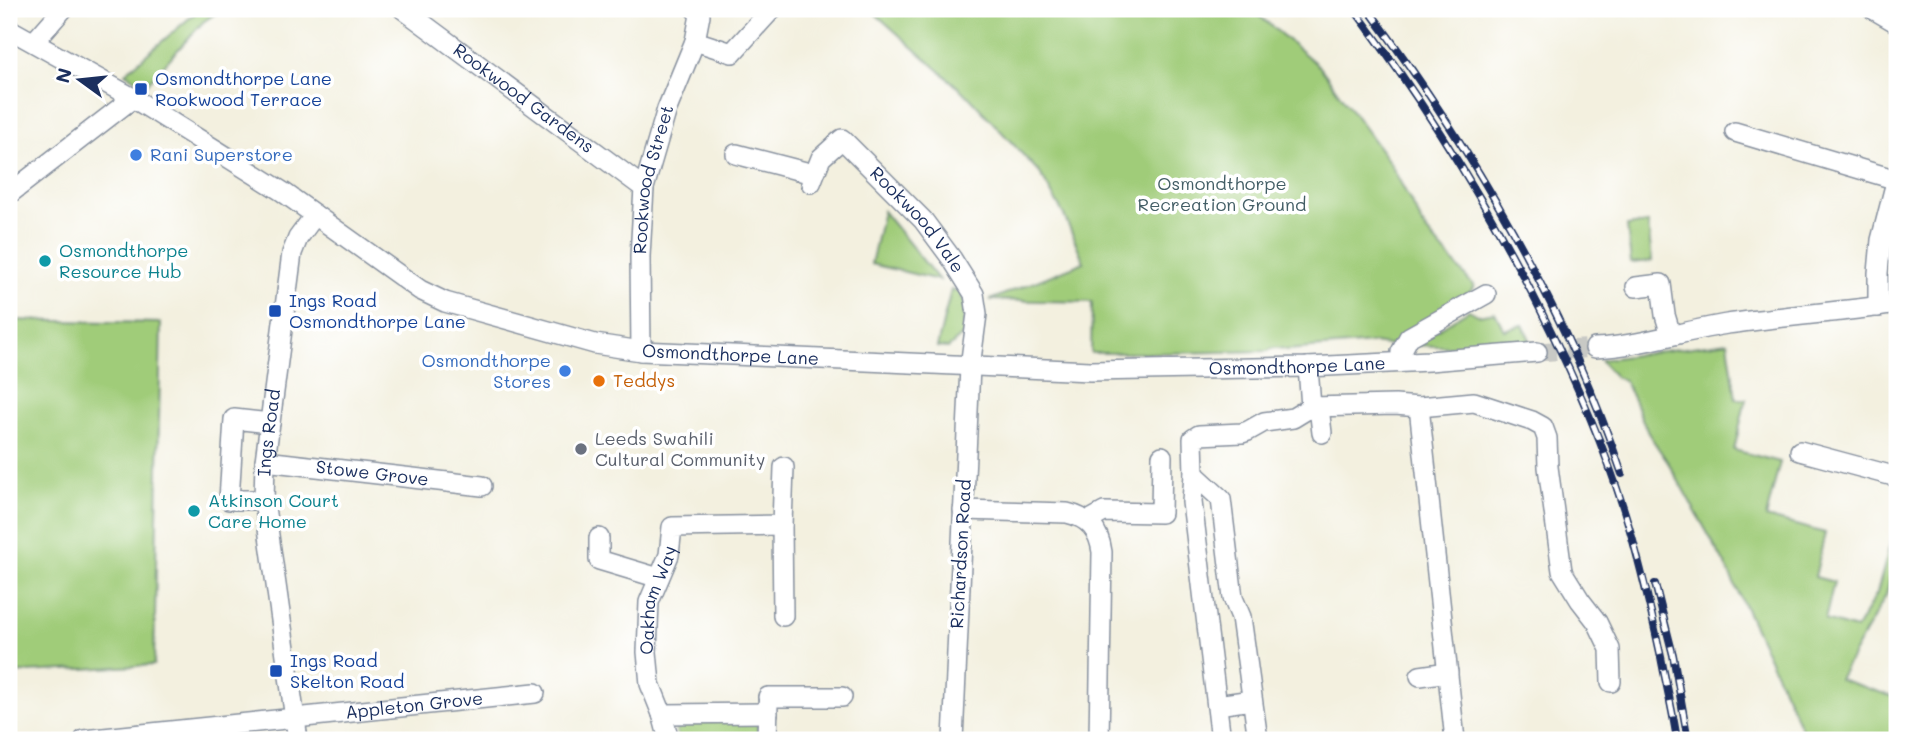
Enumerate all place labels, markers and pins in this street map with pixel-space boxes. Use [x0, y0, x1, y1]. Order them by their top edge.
place label: Osmondthorpe Lane Rookwood Terrace [155, 66, 332, 111]
marker: Osmondthorpe Lane Rookwood Terrace [133, 81, 149, 97]
place label: Rani Superstore [150, 142, 293, 166]
marker: Rani Superstore [128, 147, 144, 163]
place label: Osmondthorpe Resource Hub [59, 238, 188, 283]
marker: Osmondthorpe Resource Hub [37, 253, 53, 269]
place label: Ings Road Osmondthorpe Lane [289, 288, 466, 333]
marker: Ings Road Osmondthorpe Lane [267, 303, 283, 319]
place label: Osmondthorpe Stores [422, 348, 551, 393]
marker: Osmondthorpe Stores [557, 363, 573, 379]
place label: Teddys [613, 368, 675, 392]
marker: Teddys [591, 373, 607, 389]
place label: Leeds Swahili Cultural Community [595, 426, 765, 471]
marker: Leeds Swahili Cultural Community [573, 441, 589, 457]
place label: Atkinson Court Care Home [208, 488, 339, 533]
marker: Atkinson Court Care Home [186, 503, 202, 519]
place label: Ings Road Skelton Road [290, 648, 405, 693]
marker: Ings Road Skelton Road [268, 663, 284, 679]

